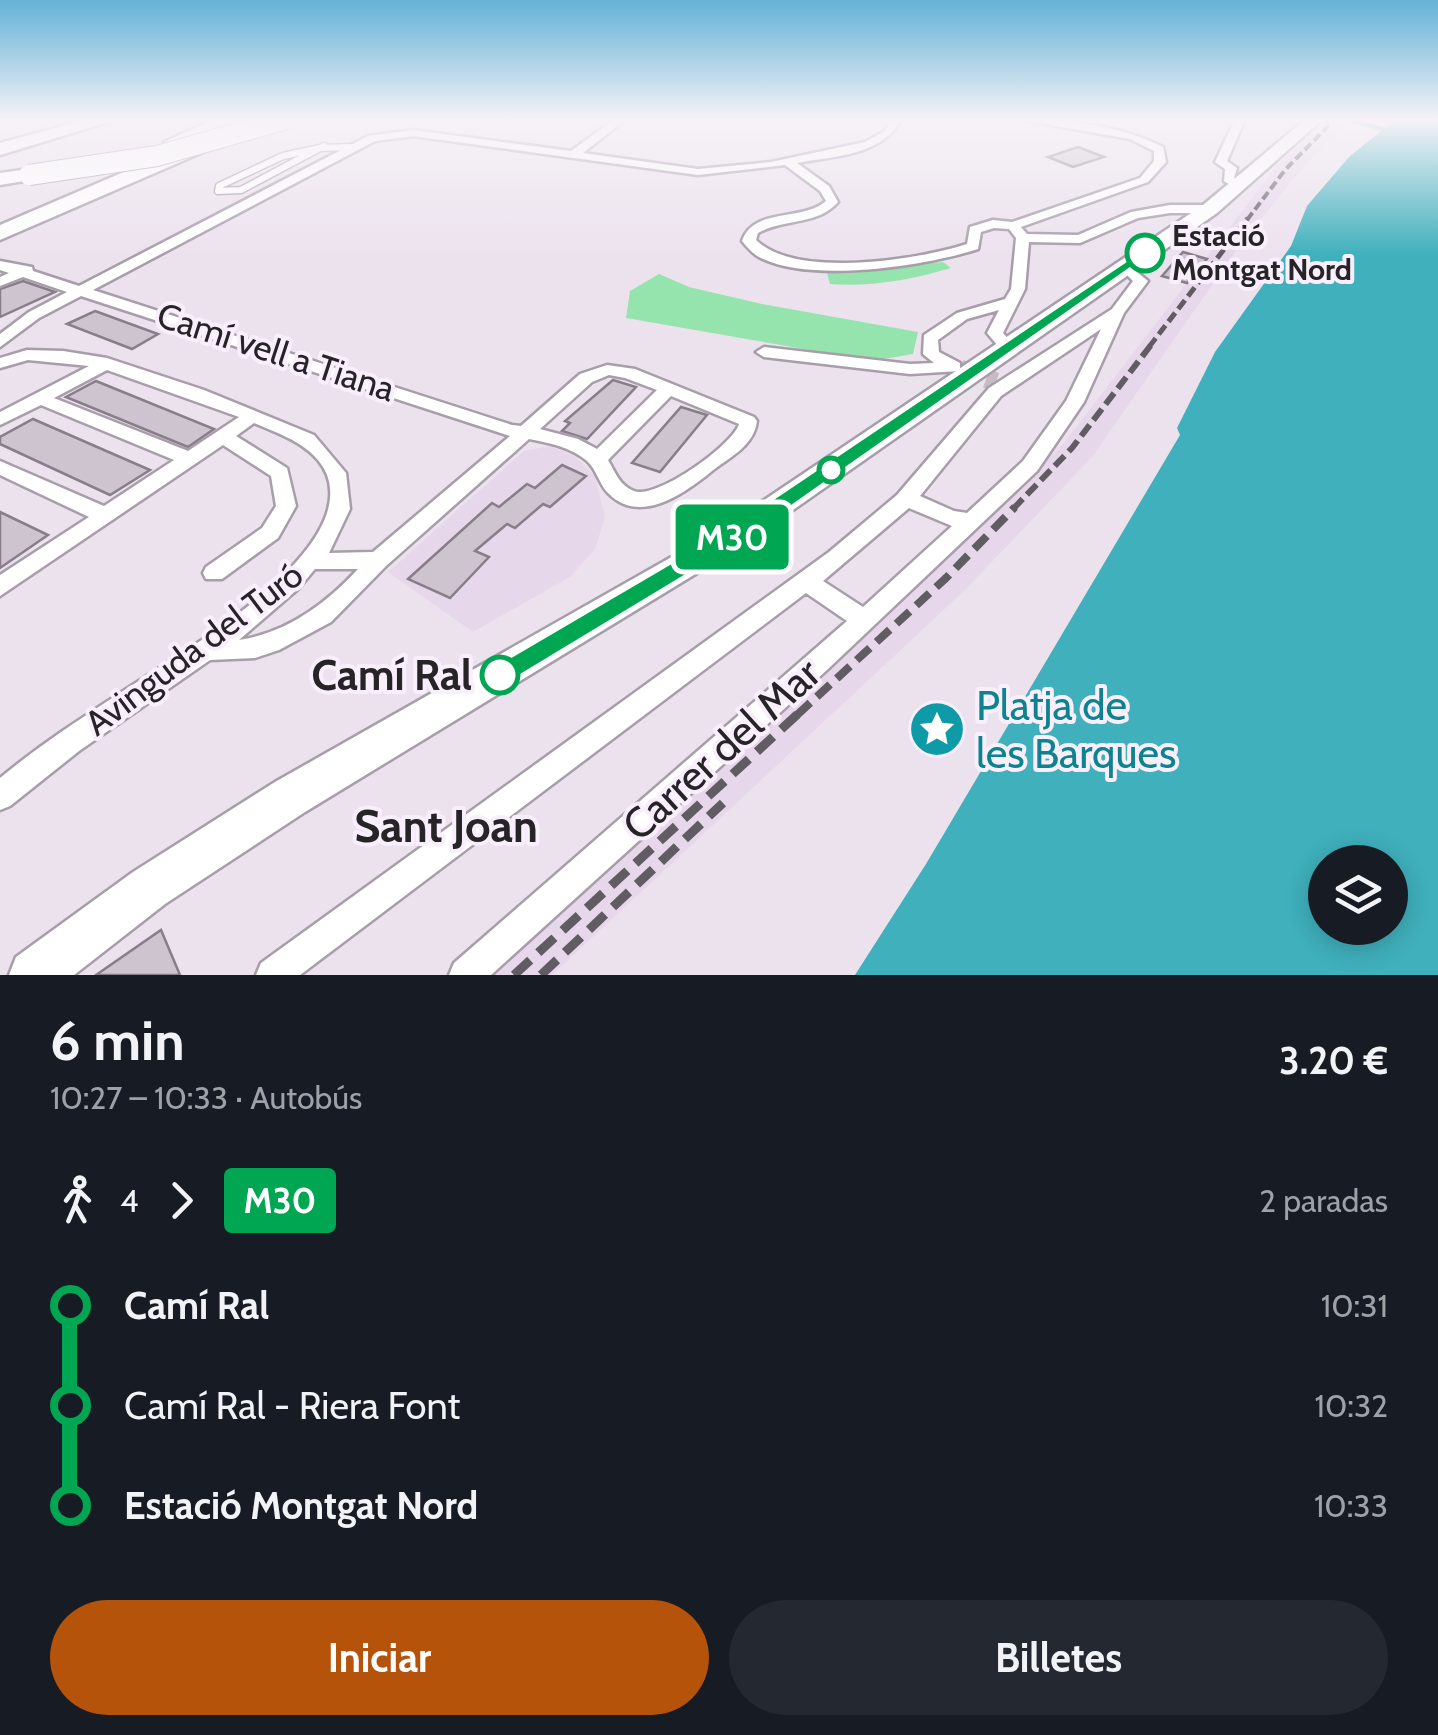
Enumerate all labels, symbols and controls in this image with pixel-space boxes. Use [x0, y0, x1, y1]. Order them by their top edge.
place label: Estació Montgat Nord [1172, 217, 1352, 288]
marker: Estació Montgat Nord [1126, 234, 1164, 272]
street label: Camí vell a Tiana [152, 293, 401, 410]
unlabelled marker [818, 457, 844, 483]
line badge: M30 [674, 504, 790, 570]
text: M30 [696, 516, 768, 559]
street label: Avinguda del Turó [76, 553, 311, 745]
street label: Carrer del Mar [612, 646, 831, 851]
place label: Camí Ral [311, 649, 472, 701]
marker: Camí Ral [481, 656, 519, 694]
place label: Platja de les Barques [976, 679, 1176, 779]
place icon: Platja de les Barques [907, 699, 967, 759]
district label: Sant Joan [354, 799, 538, 853]
map controls [1308, 845, 1408, 945]
button: layers [1308, 845, 1408, 945]
text: 6 min [50, 1007, 185, 1074]
text: 3.20 € [1279, 1037, 1388, 1084]
text: 10:27 – 10:33 · Autobús [50, 1078, 362, 1117]
icon: walk [50, 1173, 105, 1228]
icon: forward [154, 1173, 209, 1228]
text: M30 [244, 1179, 316, 1222]
text: 4 [120, 1181, 139, 1220]
text: 2 paradas [1259, 1181, 1388, 1220]
text: Camí Ral [124, 1282, 269, 1329]
text: 10:31 [1321, 1286, 1388, 1325]
text: Camí Ral - Riera Font [124, 1382, 460, 1429]
text: 10:32 [1314, 1386, 1388, 1425]
text: Estació Montgat Nord [124, 1482, 478, 1529]
text: 10:33 [1314, 1486, 1388, 1525]
button: Iniciar [50, 1600, 709, 1715]
button: Billetes [729, 1600, 1388, 1715]

